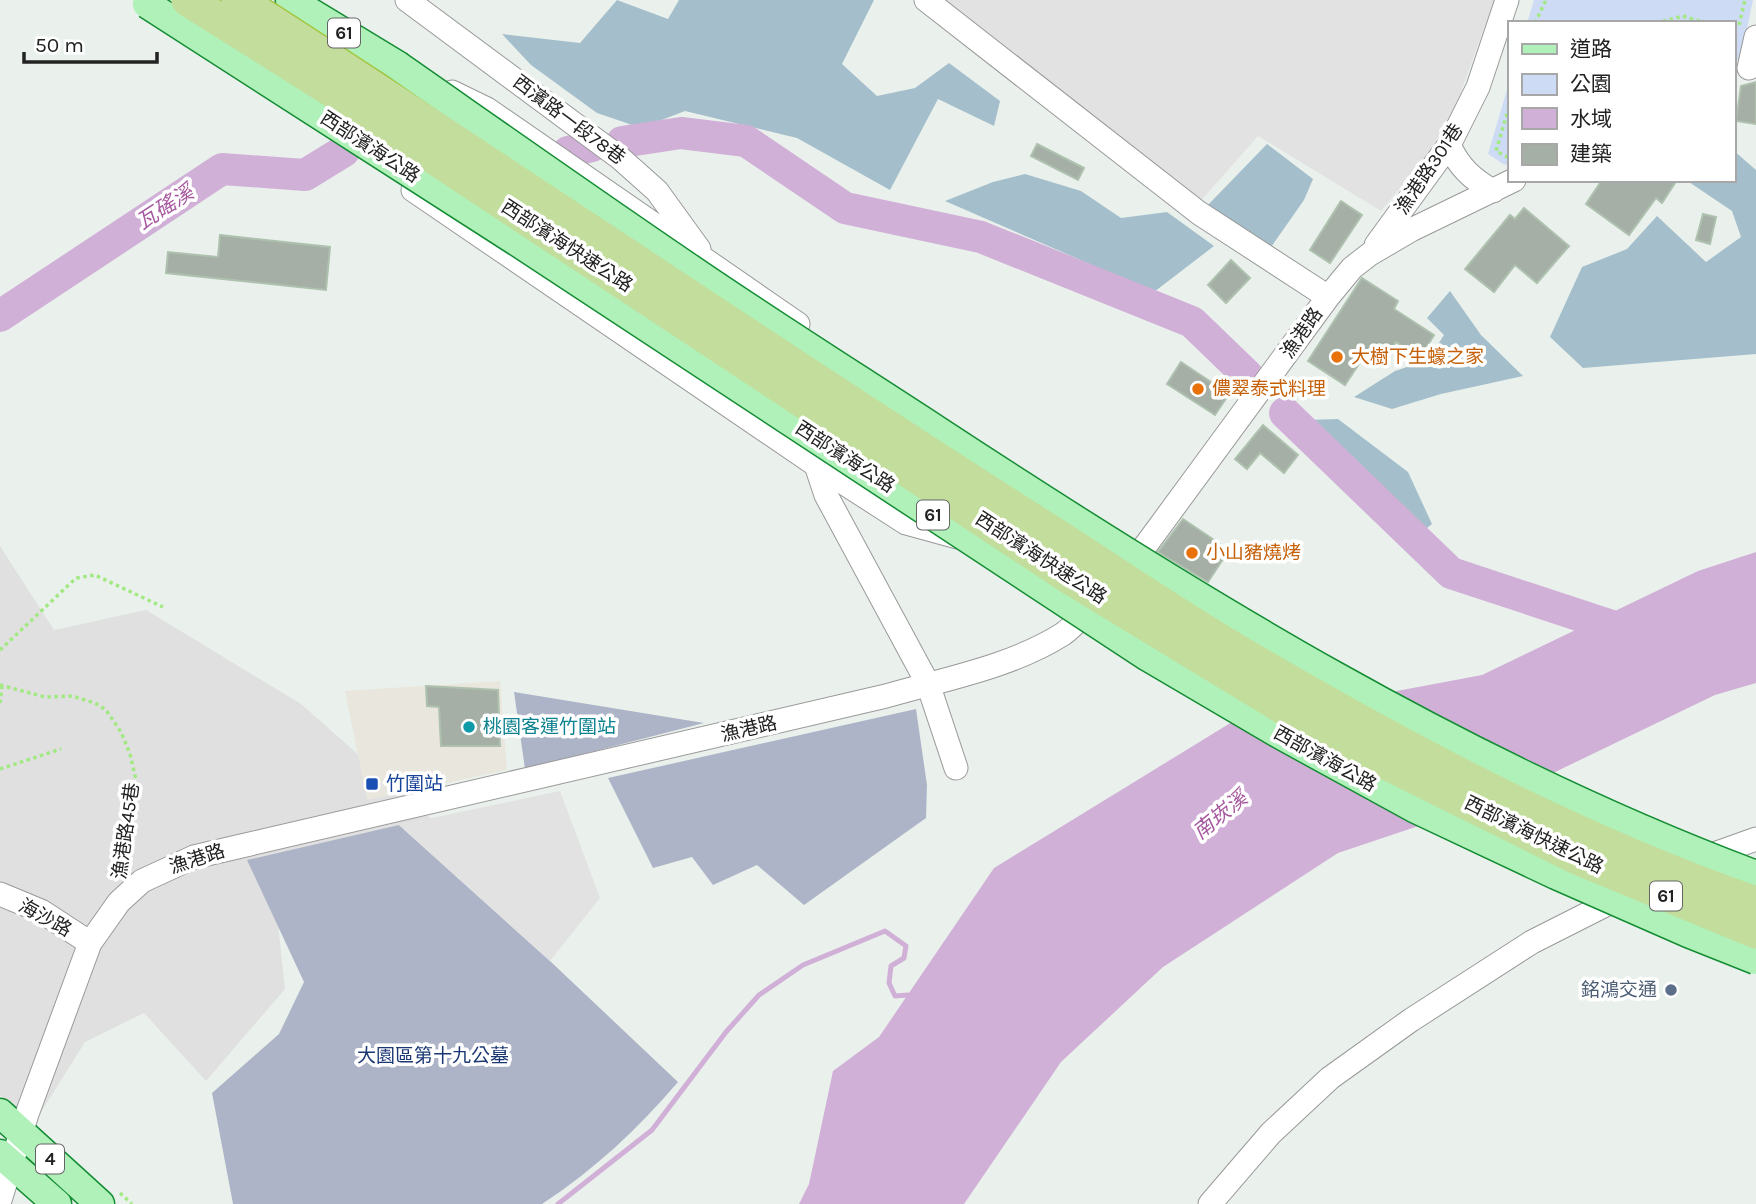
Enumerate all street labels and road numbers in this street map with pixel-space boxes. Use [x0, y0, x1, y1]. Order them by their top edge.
road number: 61 [328, 18, 360, 48]
street label: 西濱路一段78巷 [509, 71, 629, 169]
street label: 西部濱海公路 [316, 107, 424, 187]
street label: 漁港路301巷 [1391, 119, 1467, 219]
street label: 西部濱海快速公路 [497, 195, 637, 297]
street label: 漁港路 [1277, 303, 1327, 363]
street label: 西部濱海公路 [791, 417, 899, 497]
road number: 61 [917, 500, 949, 530]
street label: 西部濱海快速公路 [971, 507, 1111, 609]
street label: 漁港路 [719, 712, 779, 746]
street label: 西部濱海公路 [1270, 722, 1380, 796]
street label: 漁港路45巷 [108, 781, 144, 881]
street label: 西部濱海快速公路 [1461, 792, 1607, 878]
street label: 漁港路 [166, 840, 228, 878]
road number: 61 [1650, 882, 1682, 911]
street label: 海沙路 [15, 895, 75, 941]
road number: 4 [36, 1144, 64, 1174]

